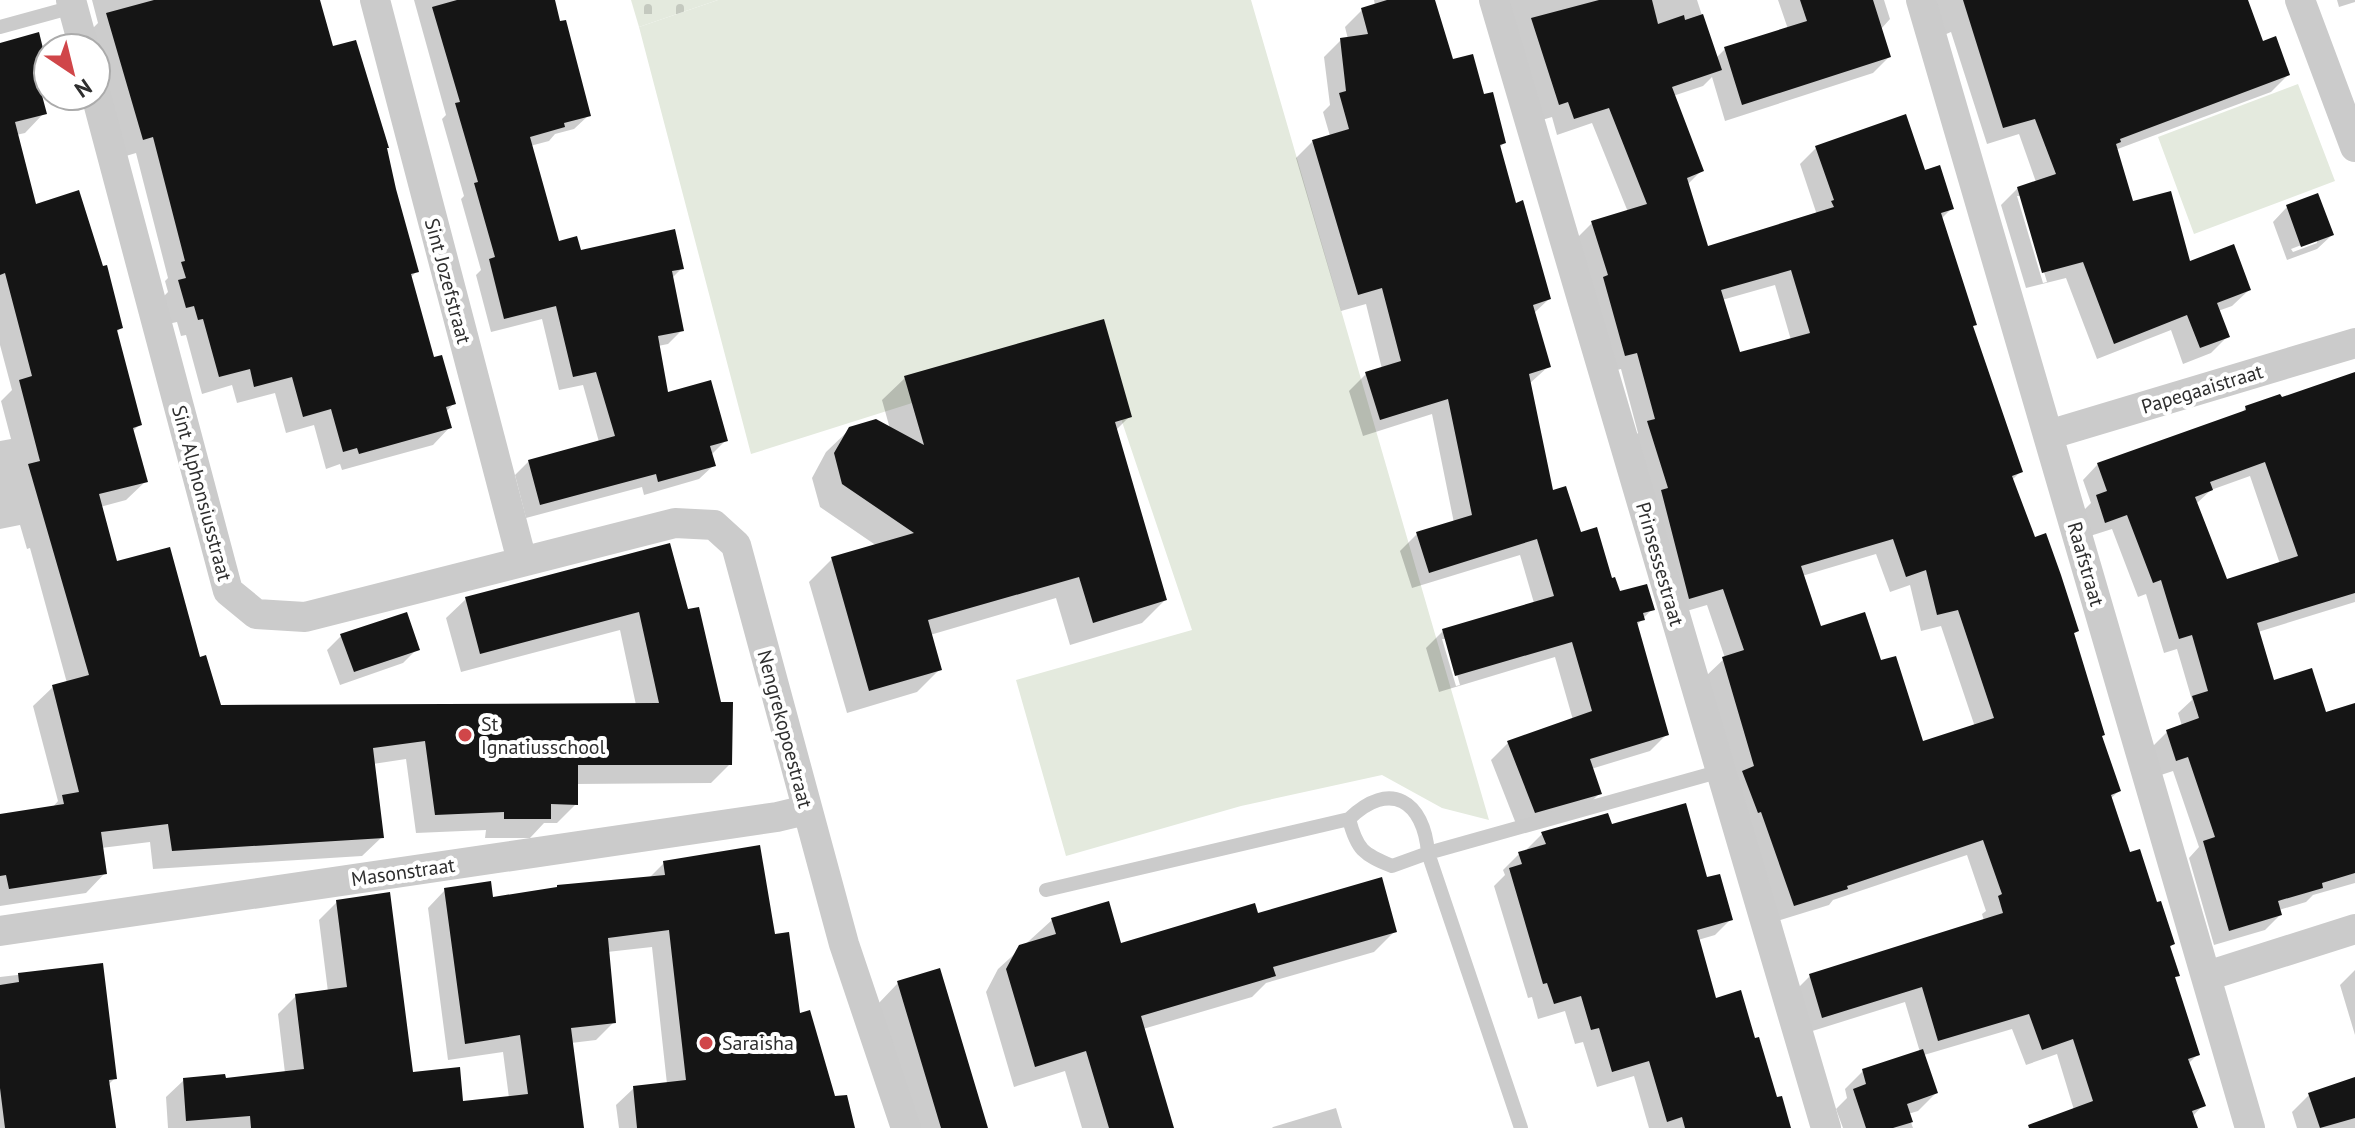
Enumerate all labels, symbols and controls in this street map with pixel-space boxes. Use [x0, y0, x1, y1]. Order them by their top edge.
north arrow [32, 32, 112, 112]
text: N [70, 73, 97, 104]
street label: Sint Jozefstraat [419, 215, 477, 347]
street label: Papegaaistraat [2138, 358, 2266, 420]
street label: Sint Alphonsiusstraat [166, 402, 238, 584]
street label: Prinsessestraat [1630, 499, 1690, 629]
street label: Raafstraat [2062, 519, 2110, 609]
street label: Nengrekopoestraat [751, 647, 819, 811]
place label: St Ignatiusschool [481, 711, 606, 760]
marker: St Ignatiusschool [456, 726, 474, 744]
street label: Masonstraat [349, 852, 457, 892]
place label: Saraisha [722, 1030, 794, 1056]
marker: Saraisha [697, 1034, 715, 1052]

